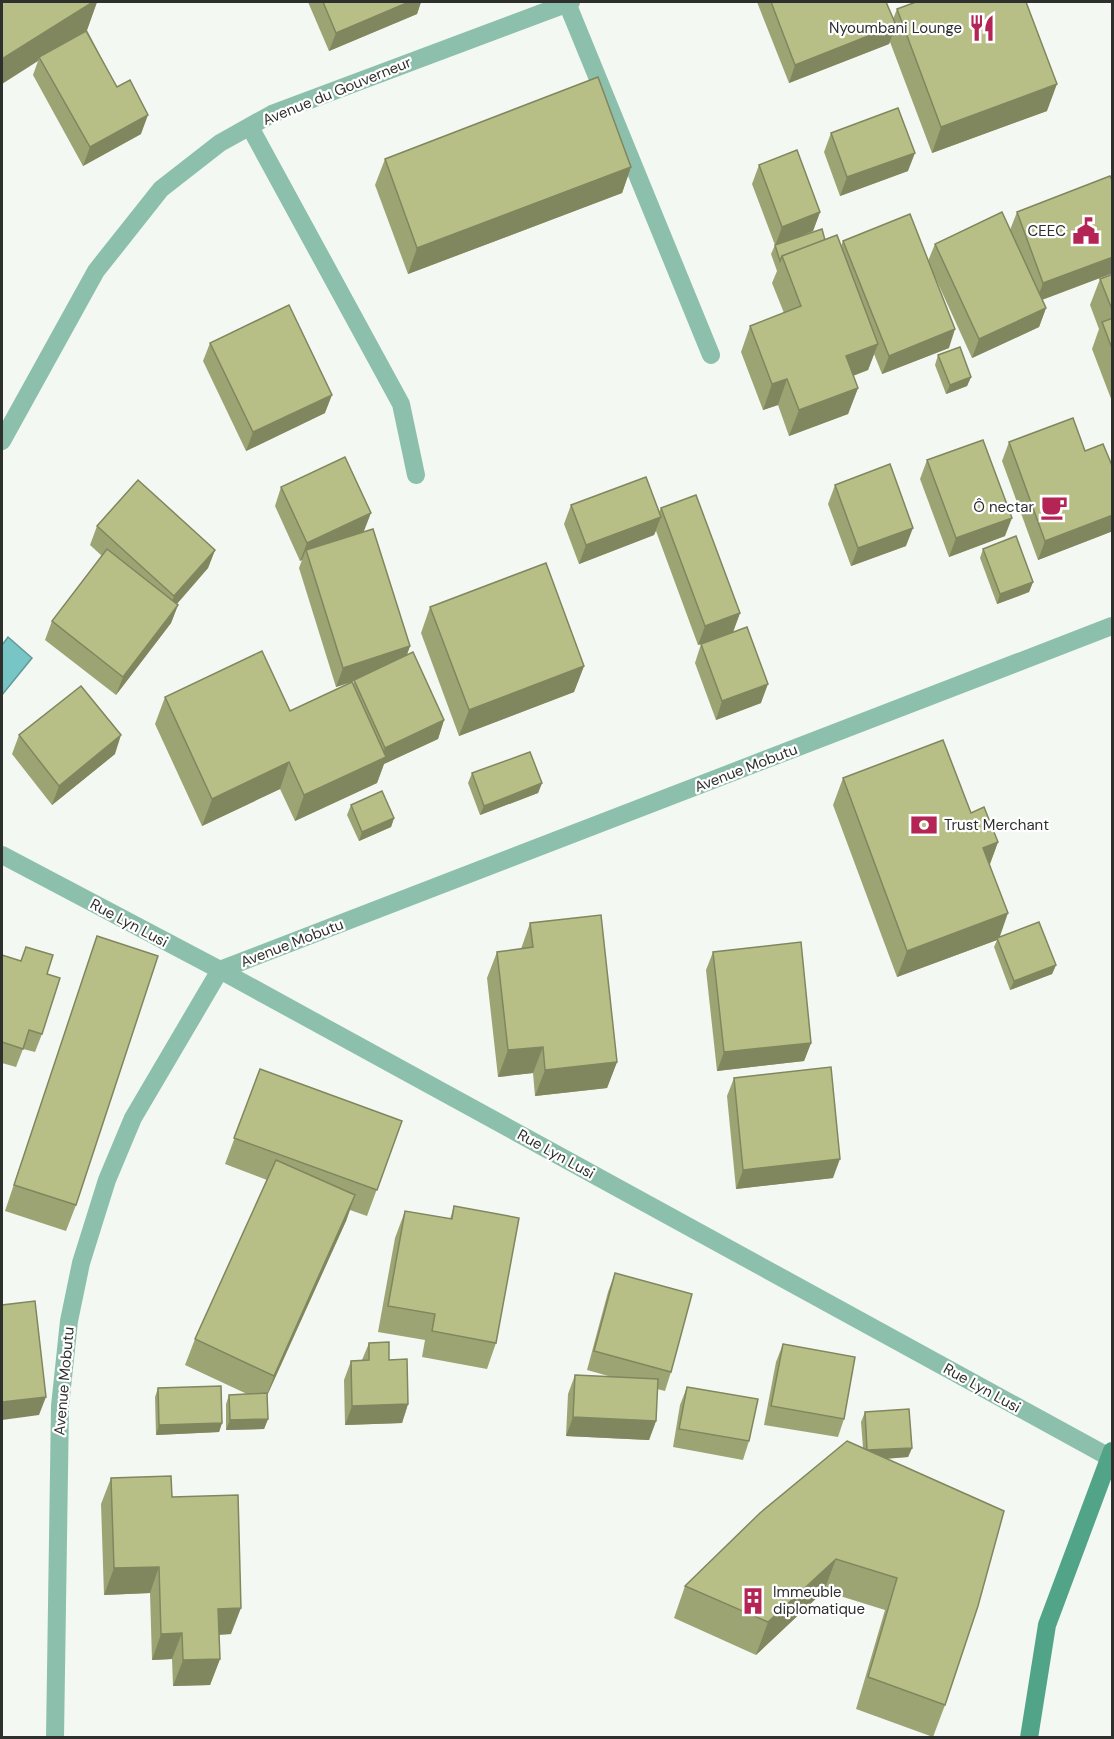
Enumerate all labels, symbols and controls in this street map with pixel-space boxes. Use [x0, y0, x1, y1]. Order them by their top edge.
restaurant icon: Nyoumbani Lounge [967, 13, 997, 43]
place label: Nyoumbani Lounge [829, 18, 962, 38]
street label: Avenue du Gouverneur [260, 52, 415, 130]
public building icon: CEEC [1071, 216, 1101, 246]
place label: CEEC [1028, 221, 1066, 241]
cafe icon: Ô nectar [1039, 492, 1069, 522]
place label: Ô nectar [973, 497, 1034, 517]
street label: Avenue Mobutu [692, 739, 800, 797]
bank icon: Trust Merchant [909, 810, 939, 840]
place label: Trust Merchant [944, 815, 1049, 835]
street label: Rue Lyn Lusi [87, 894, 171, 952]
street label: Avenue Mobutu [238, 914, 346, 972]
street label: Rue Lyn Lusi [514, 1125, 598, 1183]
street label: Avenue Mobutu [49, 1326, 79, 1436]
street label: Rue Lyn Lusi [940, 1359, 1024, 1417]
place label: Immeuble diplomatique [773, 1582, 865, 1619]
building icon: Immeuble diplomatique [738, 1586, 768, 1616]

